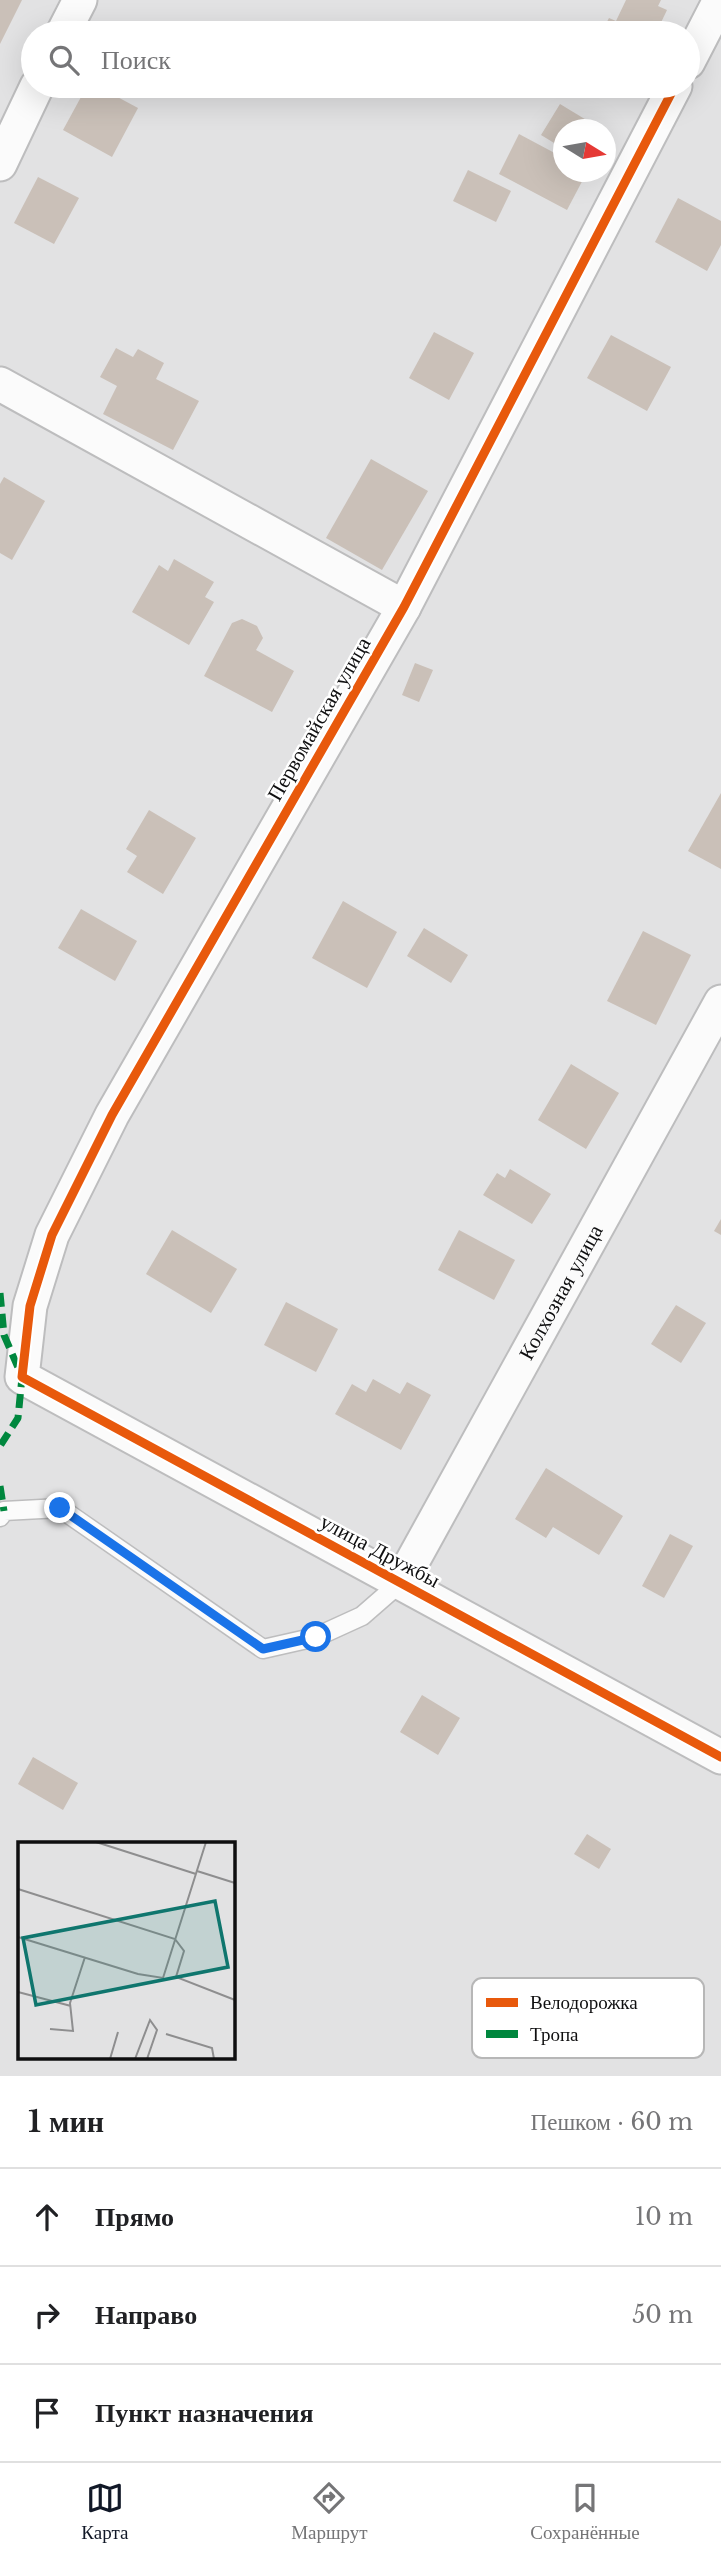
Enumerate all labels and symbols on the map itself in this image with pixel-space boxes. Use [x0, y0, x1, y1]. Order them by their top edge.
north arrow [553, 119, 616, 182]
street label: Первомайская улица [262, 632, 377, 805]
street label: Колхозная улица [513, 1219, 609, 1364]
route end [44, 1492, 75, 1523]
street label: улица Дружбы [316, 1509, 444, 1593]
route start [300, 1621, 331, 1652]
inset map [18, 1842, 234, 2058]
legend [472, 1978, 704, 2058]
text: Велодорожка [530, 1991, 638, 2014]
text: Тропа [530, 2023, 579, 2046]

